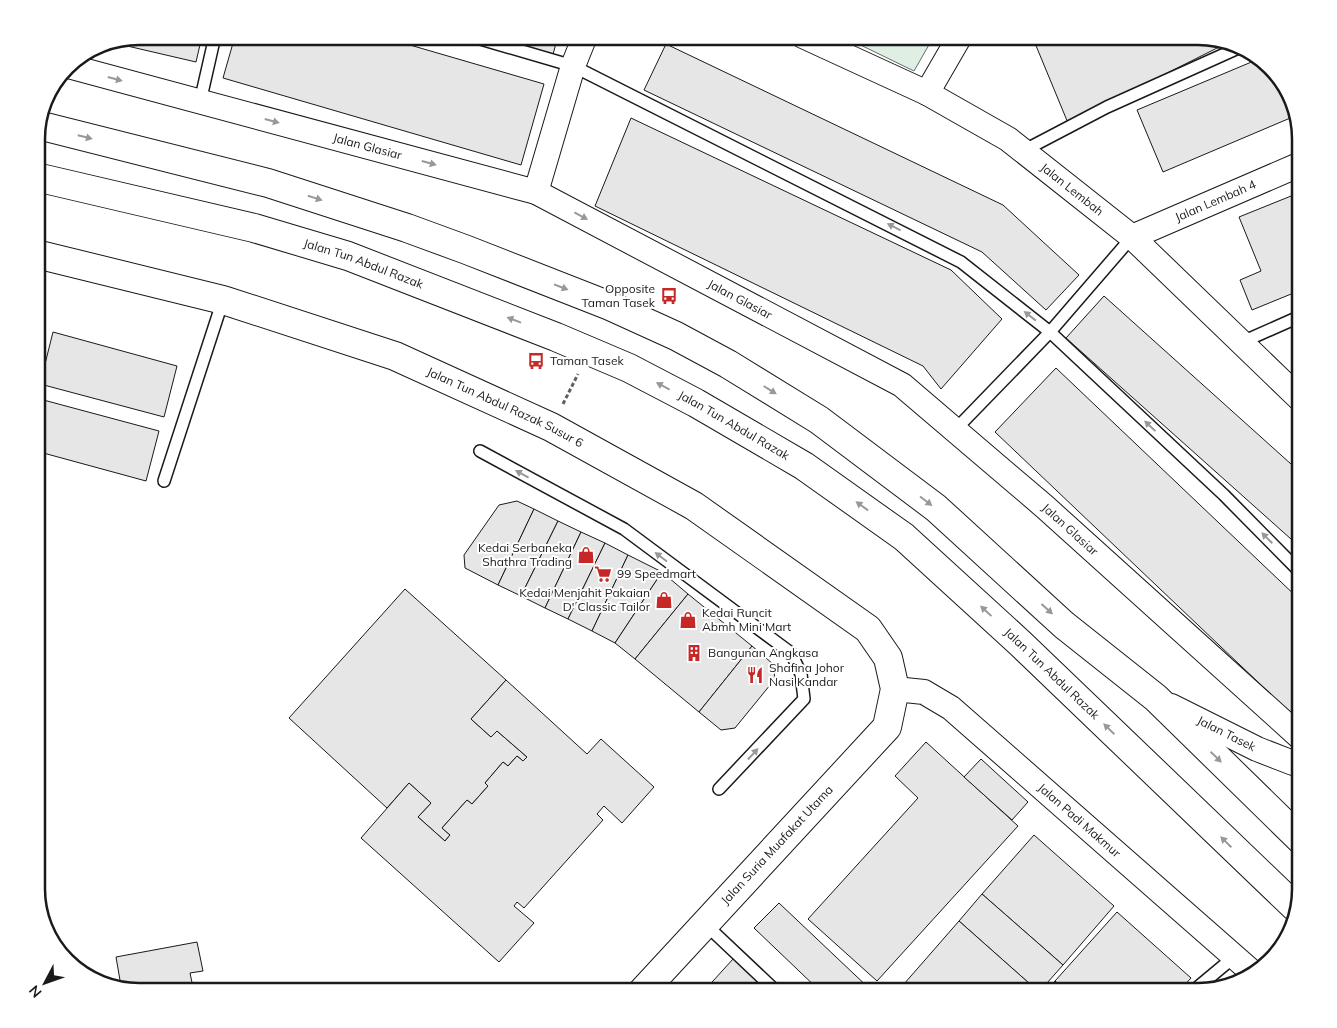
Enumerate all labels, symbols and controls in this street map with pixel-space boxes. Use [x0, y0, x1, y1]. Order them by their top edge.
one-way arrow [107, 75, 122, 83]
one-way arrow [264, 117, 279, 125]
street label: Jalan Glasiar [331, 130, 404, 163]
one-way arrow [78, 133, 93, 141]
street label: Jalan Lembah [1038, 159, 1107, 219]
one-way arrow [421, 160, 436, 168]
street label: Jalan Lembah 4 [1173, 176, 1258, 225]
one-way arrow [307, 194, 322, 202]
one-way arrow [574, 212, 589, 220]
one-way arrow [887, 223, 902, 231]
street label: Jalan Tun Abdul Razak [302, 235, 426, 292]
street label: Jalan Glasiar [705, 276, 775, 322]
place label: Opposite Taman Tasek [581, 281, 656, 310]
one-way arrow [554, 283, 569, 291]
bus stop icon: Opposite Taman Tasek [659, 286, 679, 306]
one-way arrow [1024, 311, 1037, 322]
one-way arrow [507, 316, 522, 324]
bus stop icon: Taman Tasek [526, 351, 546, 371]
place label: Taman Tasek [550, 353, 624, 368]
street label: Jalan Tun Abdul Razak Susur 6 [425, 364, 586, 450]
one-way arrow [656, 382, 670, 390]
one-way arrow [763, 385, 776, 394]
street label: Jalan Tun Abdul Razak [676, 387, 793, 463]
one-way arrow [1144, 420, 1156, 432]
one-way arrow [515, 470, 529, 478]
one-way arrow [919, 496, 933, 506]
street label: Jalan Glasiar [1039, 500, 1102, 559]
one-way arrow [855, 501, 869, 511]
one-way arrow [1261, 533, 1273, 545]
place label: Kedai Serbaneka Shathra Trading [478, 540, 572, 569]
shop icon: Kedai Serbaneka Shathra Trading [576, 545, 596, 565]
one-way arrow [654, 552, 668, 562]
supermarket icon: 99 Speedmart [593, 564, 613, 584]
place label: 99 Speedmart [617, 566, 696, 581]
place label: Kedai Menjahit Pakaian D' Classic Tailor [519, 585, 651, 614]
shop icon: Kedai Menjahit Pakaian D' Classic Tailor [654, 590, 674, 610]
one-way arrow [1040, 603, 1052, 615]
place label: Kedai Runcit Abmh Mini Mart [702, 605, 791, 634]
one-way arrow [980, 605, 992, 617]
shop icon: Kedai Runcit Abmh Mini Mart [678, 610, 698, 630]
street label: Jalan Tun Abdul Razak [1001, 624, 1103, 723]
building icon: Bangunan Angkasa [684, 643, 704, 663]
place label: Bangunan Angkasa [708, 645, 819, 660]
place label: Shafina Johor Nasi Kandar [769, 660, 845, 689]
restaurant icon: Shafina Johor Nasi Kandar [745, 665, 765, 685]
street label: Jalan Tasek [1195, 712, 1259, 755]
one-way arrow [1103, 723, 1115, 735]
one-way arrow [747, 748, 759, 760]
one-way arrow [1209, 751, 1221, 763]
street label: Jalan Padi Makmur [1035, 780, 1124, 861]
street label: Jalan Suria Muafakat Utama [717, 782, 836, 907]
one-way arrow [1220, 836, 1232, 848]
north arrow [20, 958, 70, 1008]
text: N [25, 982, 45, 1001]

